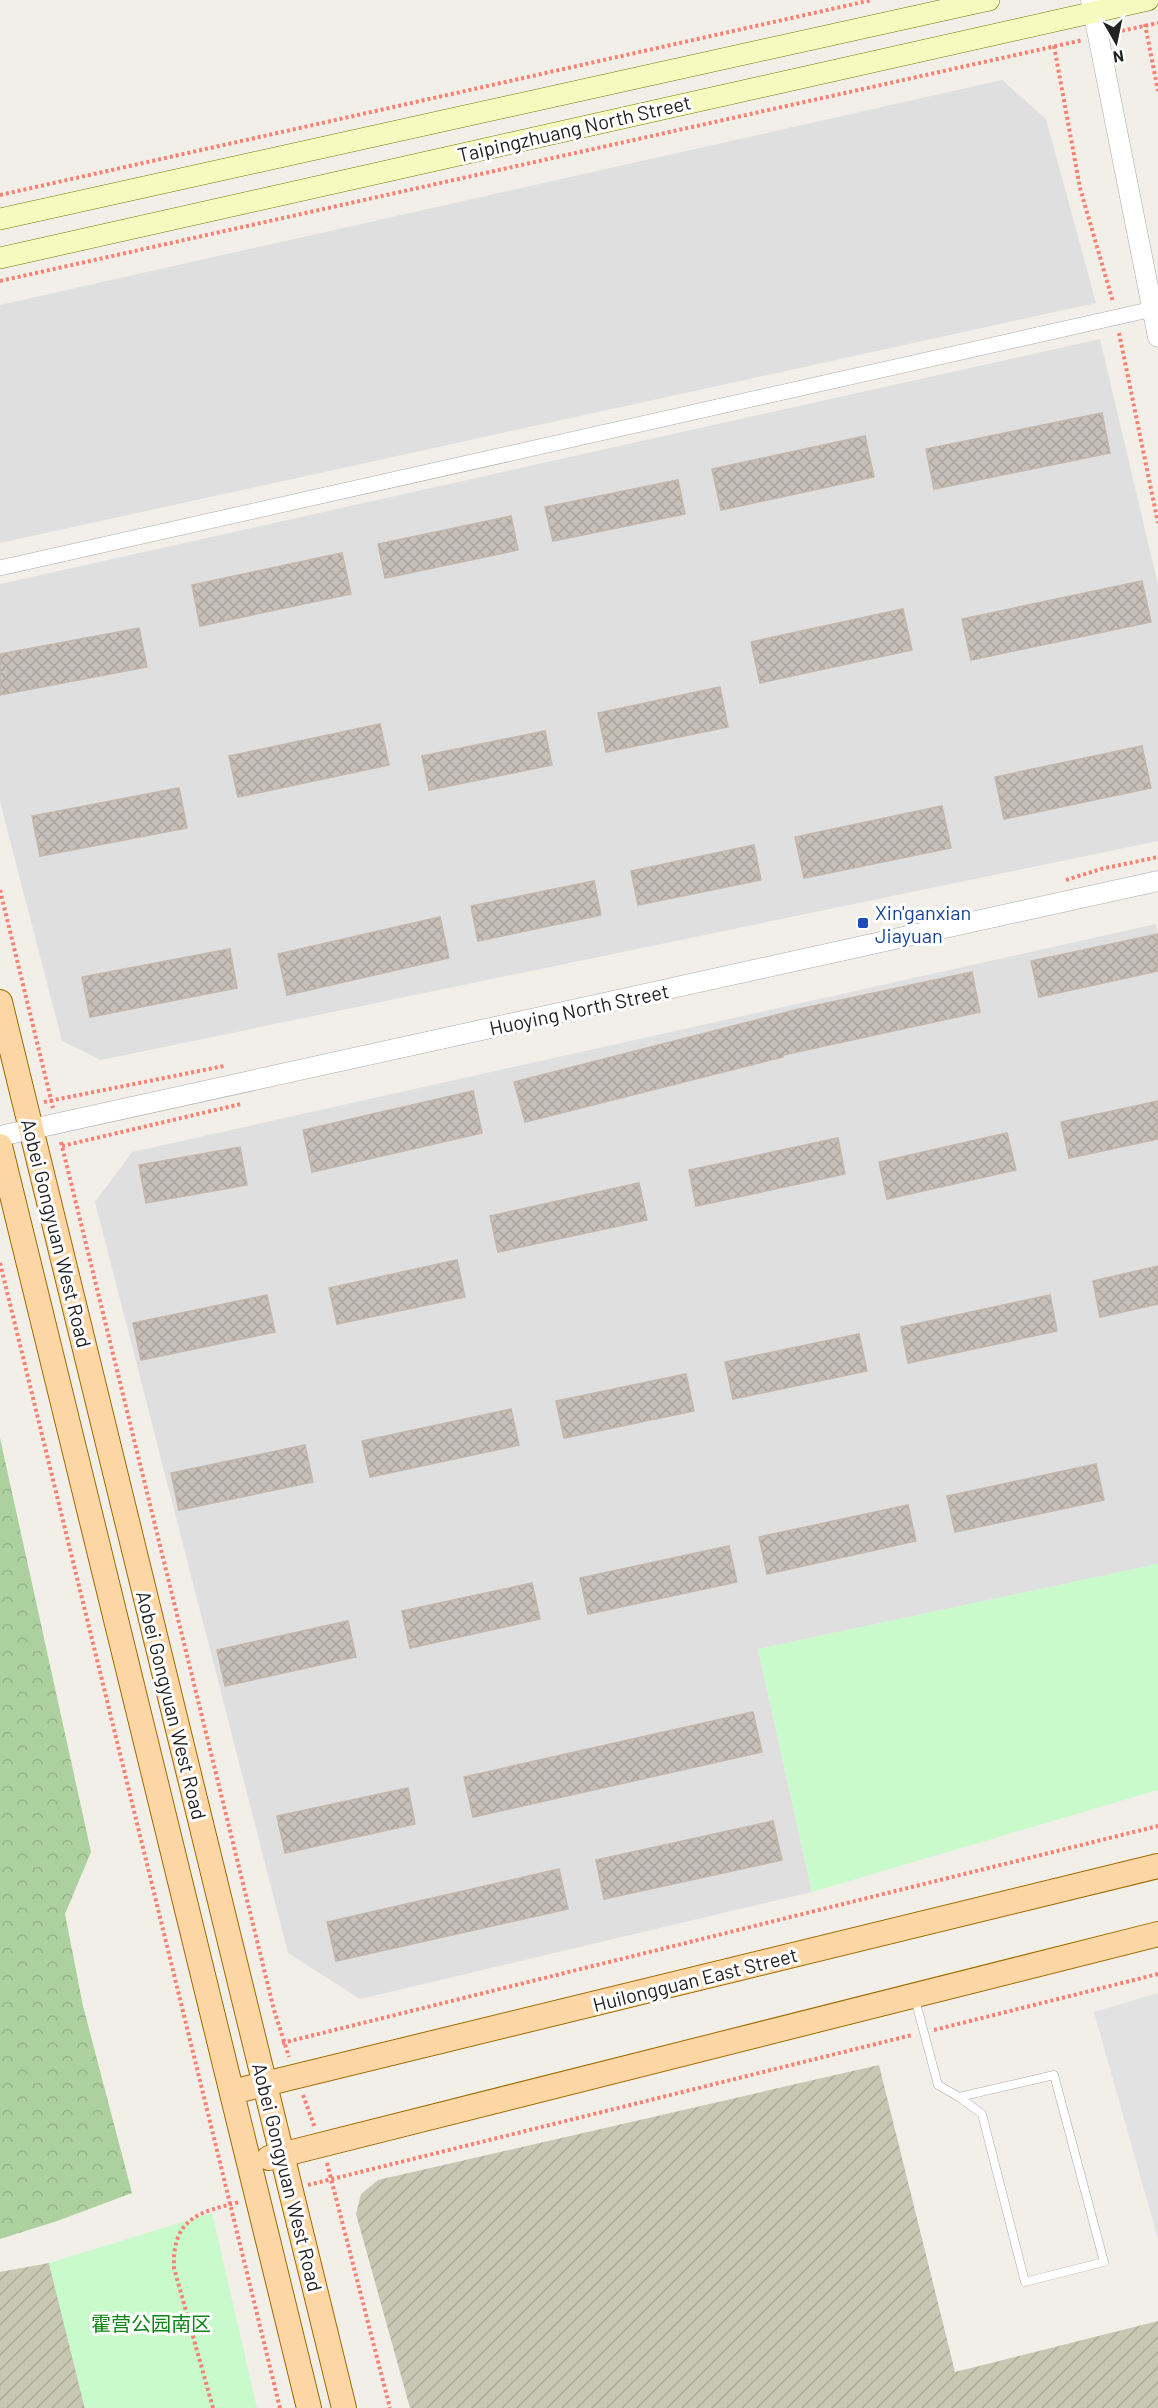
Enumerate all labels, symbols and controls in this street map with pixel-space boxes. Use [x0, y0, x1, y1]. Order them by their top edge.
north arrow [1086, 12, 1146, 72]
text: N [1112, 47, 1125, 68]
street label: Taipingzhuang North Street [455, 89, 693, 167]
place label: Xin'ganxian Jiayuan [875, 900, 971, 947]
marker: Xin'ganxian Jiayuan [856, 916, 870, 930]
street label: Huoying North Street [487, 978, 671, 1040]
street label: Aobei Gongyuan West Road [17, 1116, 97, 1350]
street label: Aobei Gongyuan West Road [132, 1588, 212, 1822]
street label: Huilongguan East Street [590, 1942, 800, 2016]
street label: Aobei Gongyuan West Road [248, 2060, 328, 2294]
park label: 霍营公园南区 [91, 2311, 211, 2335]

